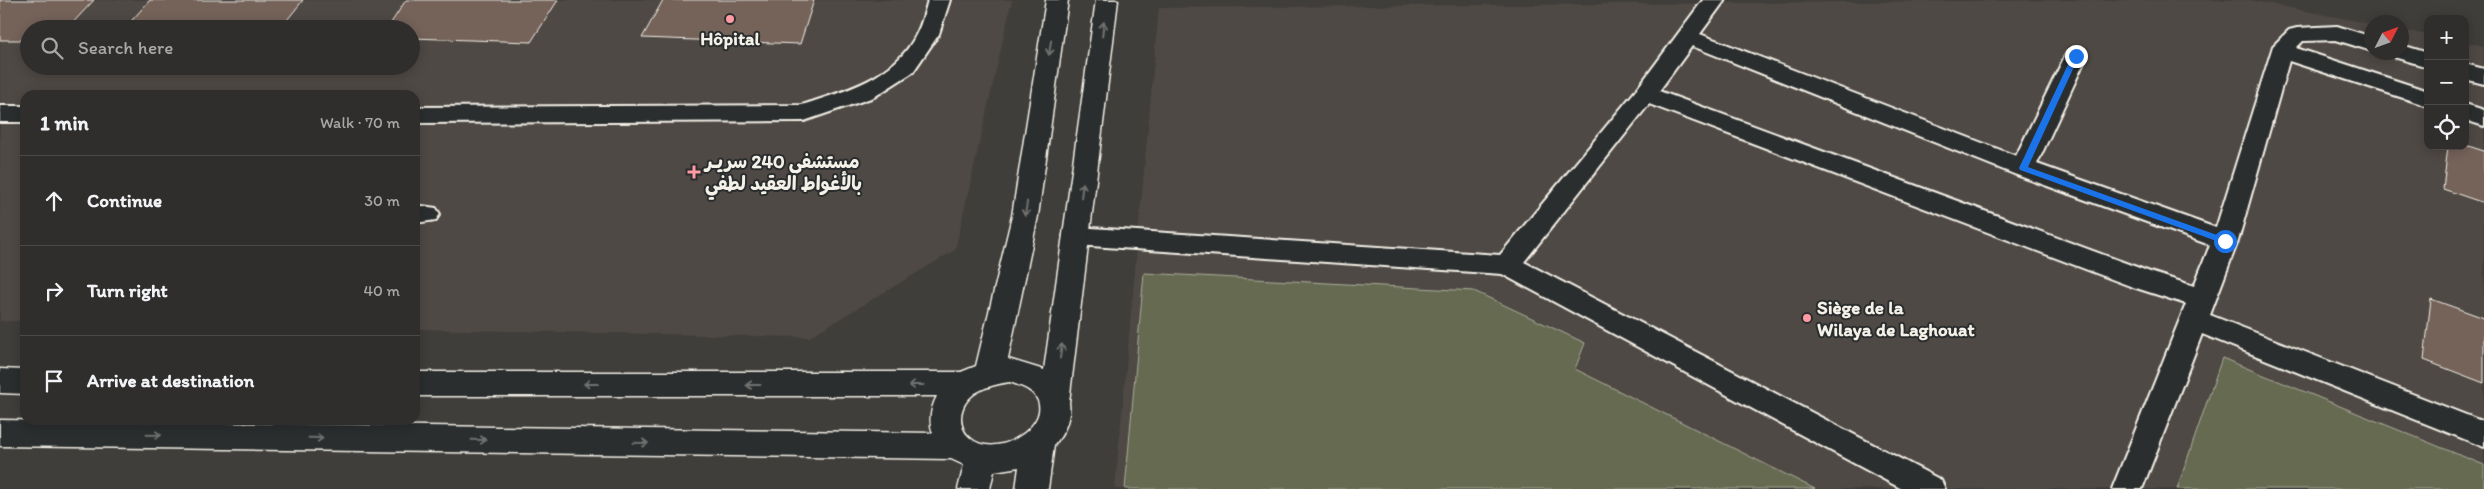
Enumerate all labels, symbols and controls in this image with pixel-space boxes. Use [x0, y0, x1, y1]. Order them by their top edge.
marker: Hôpital [724, 13, 736, 25]
north arrow [2364, 15, 2409, 60]
map controls [2424, 15, 2469, 150]
button: + [2424, 15, 2469, 60]
search box [20, 20, 420, 75]
one-way arrow [1098, 21, 1108, 37]
place label: Hôpital [700, 27, 760, 50]
icon: search [38, 34, 66, 62]
text: Search here [78, 36, 173, 59]
one-way arrow [1045, 40, 1055, 56]
route end [2065, 45, 2088, 68]
button: − [2424, 60, 2469, 105]
button: locate [2424, 105, 2469, 150]
text: 1 min [40, 110, 89, 135]
text: Walk · 70 m [320, 113, 400, 132]
place label: مستشفى 240 سريـر بالأغواط العقيد لطفي [703, 150, 862, 200]
marker: مستشفى 240 سريـر بالأغواط العقيد لطفي [687, 165, 701, 179]
one-way arrow [1077, 182, 1087, 198]
icon: ahead [40, 187, 68, 215]
text: Continue [87, 189, 162, 212]
text: 30 m [364, 191, 400, 210]
one-way arrow [1021, 201, 1031, 217]
route start [2214, 230, 2237, 253]
icon: right [40, 277, 68, 305]
text: Turn right [87, 279, 168, 302]
text: 40 m [363, 281, 400, 300]
place label: Siège de la Wilaya de Laghouat [1817, 296, 1975, 341]
marker: Siège de la Wilaya de Laghouat [1801, 312, 1813, 324]
one-way arrow [1056, 343, 1066, 359]
icon: arrive [40, 367, 68, 395]
text: Arrive at destination [87, 369, 254, 392]
one-way arrow [583, 379, 600, 389]
one-way arrow [746, 380, 762, 390]
one-way arrow [908, 380, 924, 390]
one-way arrow [145, 430, 161, 440]
one-way arrow [308, 433, 324, 442]
one-way arrow [470, 435, 486, 445]
one-way arrow [632, 438, 649, 448]

